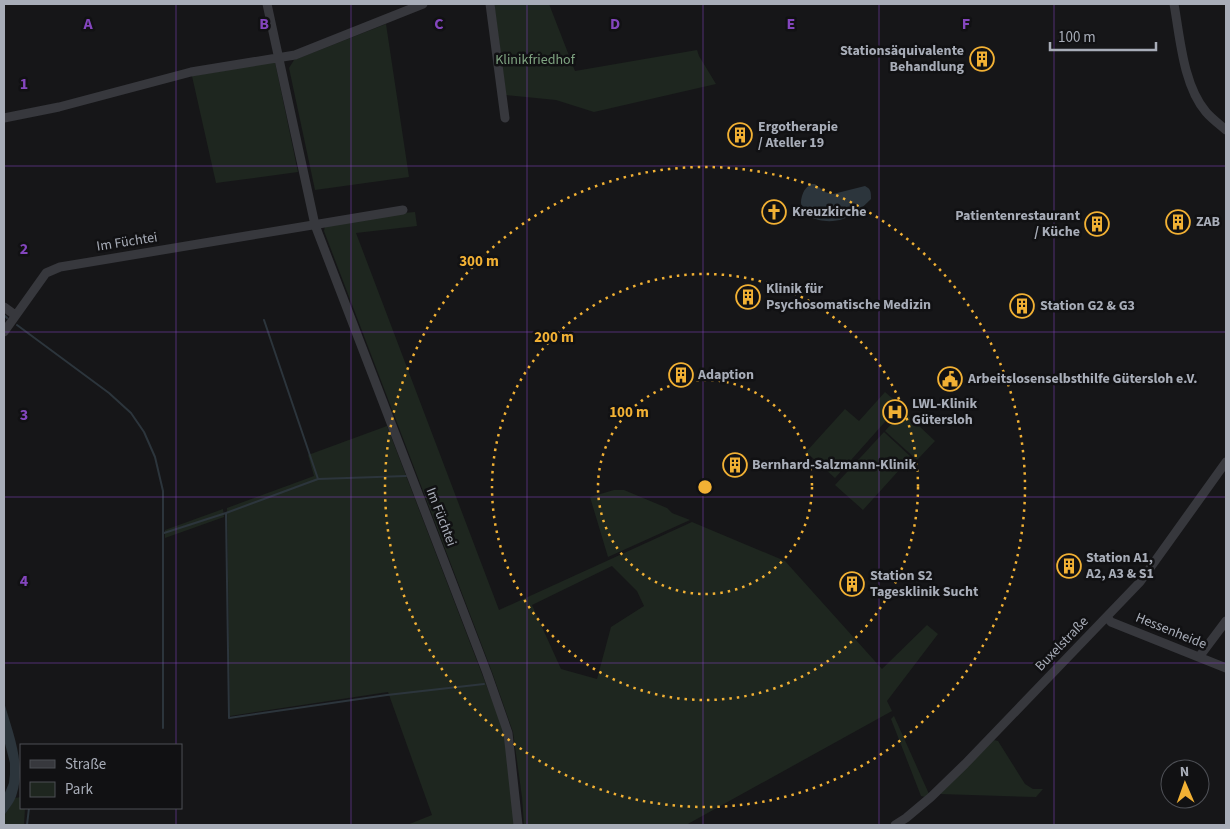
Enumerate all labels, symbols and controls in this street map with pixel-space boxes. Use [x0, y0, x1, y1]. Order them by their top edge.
text: A [82, 13, 93, 35]
text: B [259, 13, 269, 35]
text: C [434, 13, 444, 35]
text: D [610, 13, 620, 35]
text: E [787, 13, 795, 35]
text: F [962, 13, 970, 35]
scale bar [1050, 20, 1156, 52]
text: 100 m [1058, 27, 1096, 48]
place label: Stationsäquivalente Behandlung [840, 41, 965, 77]
building icon: Stationsäquivalente Behandlung [969, 46, 995, 72]
park label: Klinikfriedhof [495, 50, 576, 70]
text: 1 [20, 73, 28, 95]
place label: Ergotherapie / Ateller 19 [758, 117, 838, 153]
building icon: Ergotherapie / Ateller 19 [727, 122, 753, 148]
church icon: Kreuzkirche [761, 199, 787, 225]
place label: Kreuzkirche [792, 202, 866, 222]
place label: Patientenrestaurant / Küche [955, 206, 1081, 242]
building icon: ZAB [1165, 209, 1191, 235]
building icon: Patientenrestaurant / Küche [1084, 211, 1110, 237]
place label: ZAB [1196, 212, 1221, 232]
street label: Im Füchtei [95, 227, 159, 257]
text: 2 [20, 238, 28, 260]
text: 300 m [459, 251, 499, 272]
place label: Klinik für Psychosomatische Medizin [766, 279, 931, 315]
building icon: Klinik für Psychosomatische Medizin [735, 284, 761, 310]
building icon: Station G2 & G3 [1009, 293, 1035, 319]
place label: Station G2 & G3 [1040, 296, 1135, 316]
text: 200 m [534, 327, 574, 348]
building icon: Adaption [668, 362, 694, 388]
place label: Adaption [697, 365, 754, 385]
public building icon: Arbeitslosenselbsthilfe Gütersloh e.V. [937, 366, 963, 392]
place label: Arbeitslosenselbsthilfe Gütersloh e.V. [967, 369, 1197, 389]
place label: LWL-Klinik Gütersloh [912, 394, 977, 430]
hospital icon: LWL-Klinik Gütersloh [882, 399, 908, 425]
text: 100 m [609, 402, 649, 423]
text: 3 [20, 404, 28, 426]
building icon: Bernhard-Salzmann-Klinik [722, 452, 748, 478]
place label: Bernhard-Salzmann-Klinik [752, 455, 916, 475]
centre of rings [696, 478, 714, 496]
street label: Im Füchtei [421, 485, 461, 549]
place label: Station A1, A2, A3 & S1 [1085, 548, 1154, 584]
building icon: Station A1, A2, A3 & S1 [1056, 553, 1082, 579]
place label: Station S2 Tagesklinik Sucht [870, 566, 979, 602]
text: 4 [20, 570, 29, 592]
building icon: Station S2 Tagesklinik Sucht [839, 571, 865, 597]
street label: Hessenheide [1132, 608, 1210, 654]
street label: Buxelstraße [1031, 612, 1093, 676]
legend [20, 744, 182, 809]
text: Straße [65, 754, 106, 775]
north arrow [1160, 759, 1210, 809]
text: N [1180, 762, 1190, 782]
text: Park [65, 779, 94, 800]

